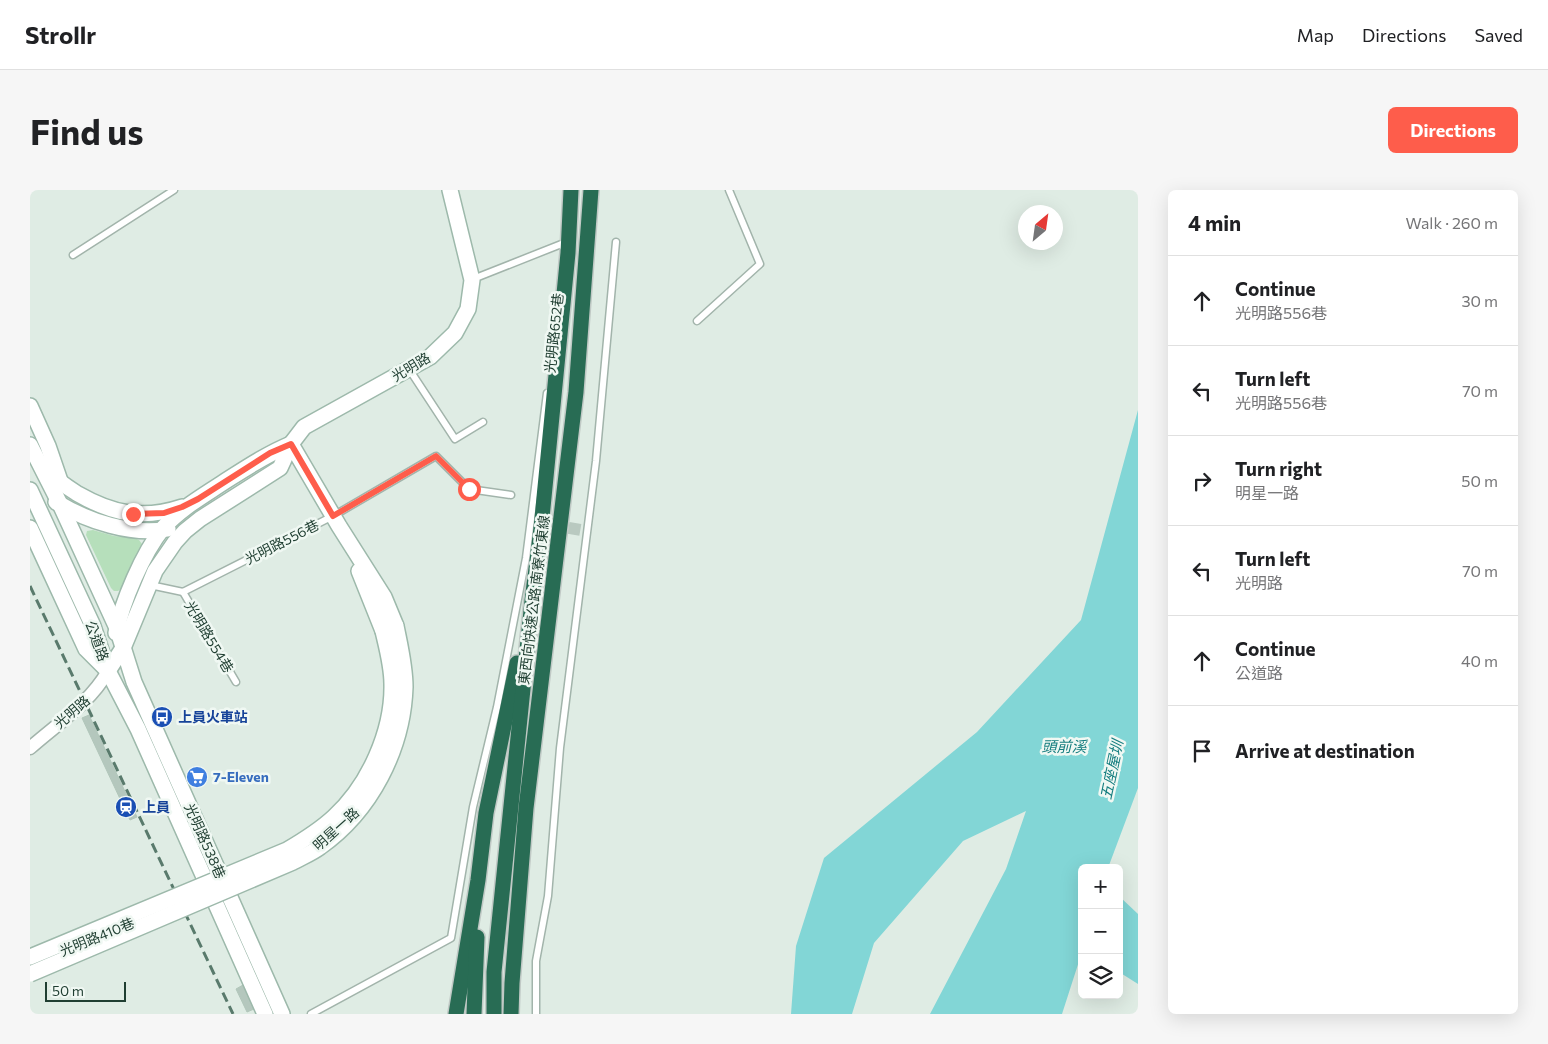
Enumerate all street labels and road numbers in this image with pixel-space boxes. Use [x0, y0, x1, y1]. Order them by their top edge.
street label: 光明路652巷 [541, 292, 566, 374]
street label: 光明路 [388, 348, 433, 385]
street label: 東西向快速公路 南寮竹東線 [515, 514, 552, 686]
street label: 光明路556巷 [242, 516, 322, 567]
street label: 光明路554巷 [181, 598, 237, 676]
street label: 公道路 [82, 618, 113, 663]
street label: 光明路 [50, 691, 93, 732]
street label: 光明路538巷 [181, 801, 230, 881]
street label: 明星一路 [309, 804, 362, 854]
street label: 光明路410巷 [57, 914, 137, 959]

